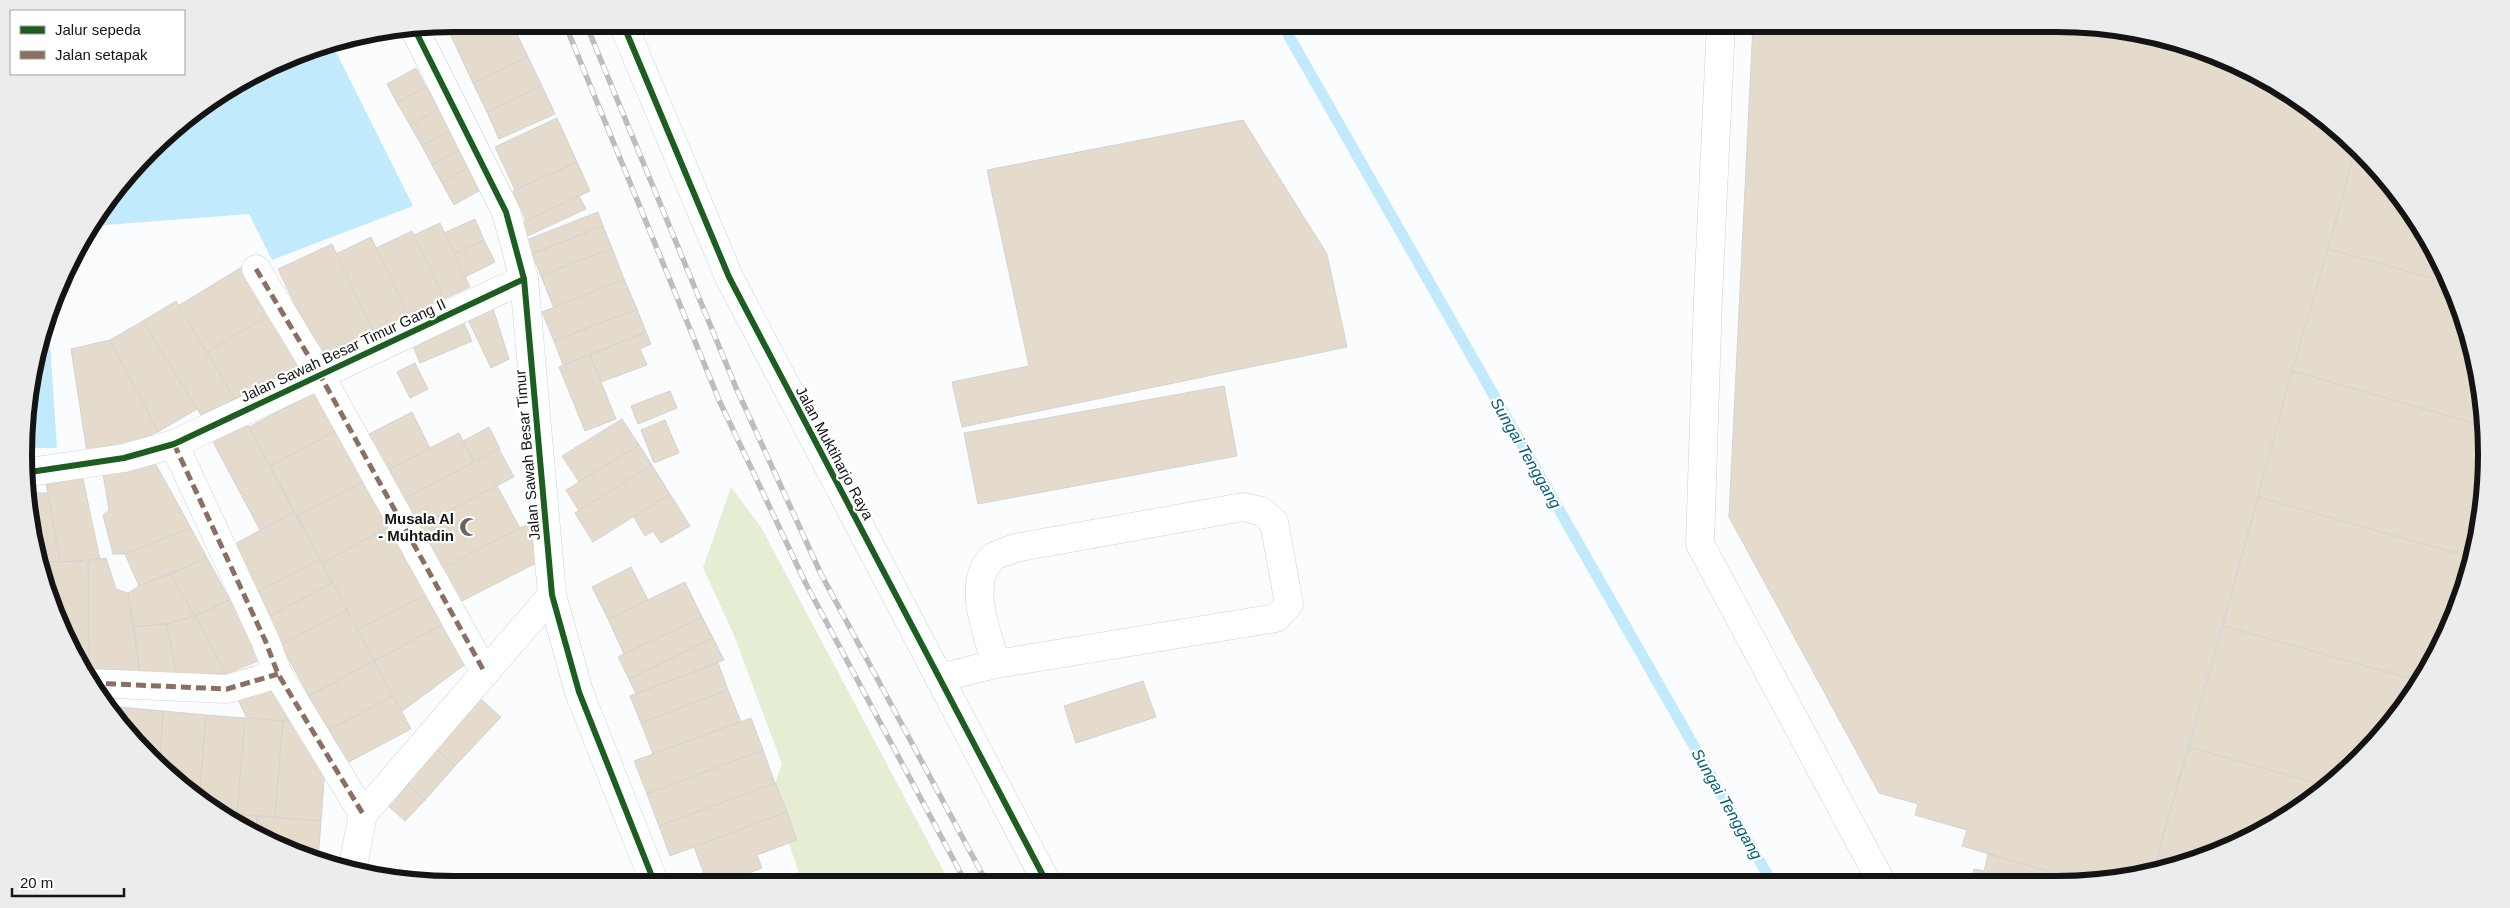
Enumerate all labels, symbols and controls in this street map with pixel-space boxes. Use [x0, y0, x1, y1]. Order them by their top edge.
legend [10, 10, 185, 75]
text: Jalur sepeda [55, 21, 142, 38]
text: Jalan setapak [55, 46, 148, 63]
street label: Jalan Sawah Besar Timur Gang II [238, 295, 448, 405]
street label: Jalan Sawah Besar Timur [511, 369, 543, 541]
street label: Jalan Muktiharjo Raya [793, 383, 878, 523]
water label: Sungai Tenggang [1487, 395, 1565, 511]
place label: Musala Al - Muhtadin [378, 510, 454, 544]
mosque icon: Musala Al - Muhtadin [458, 516, 480, 538]
water label: Sungai Tenggang [1688, 746, 1766, 862]
scale bar [12, 866, 125, 898]
text: 20 m [20, 874, 53, 891]

